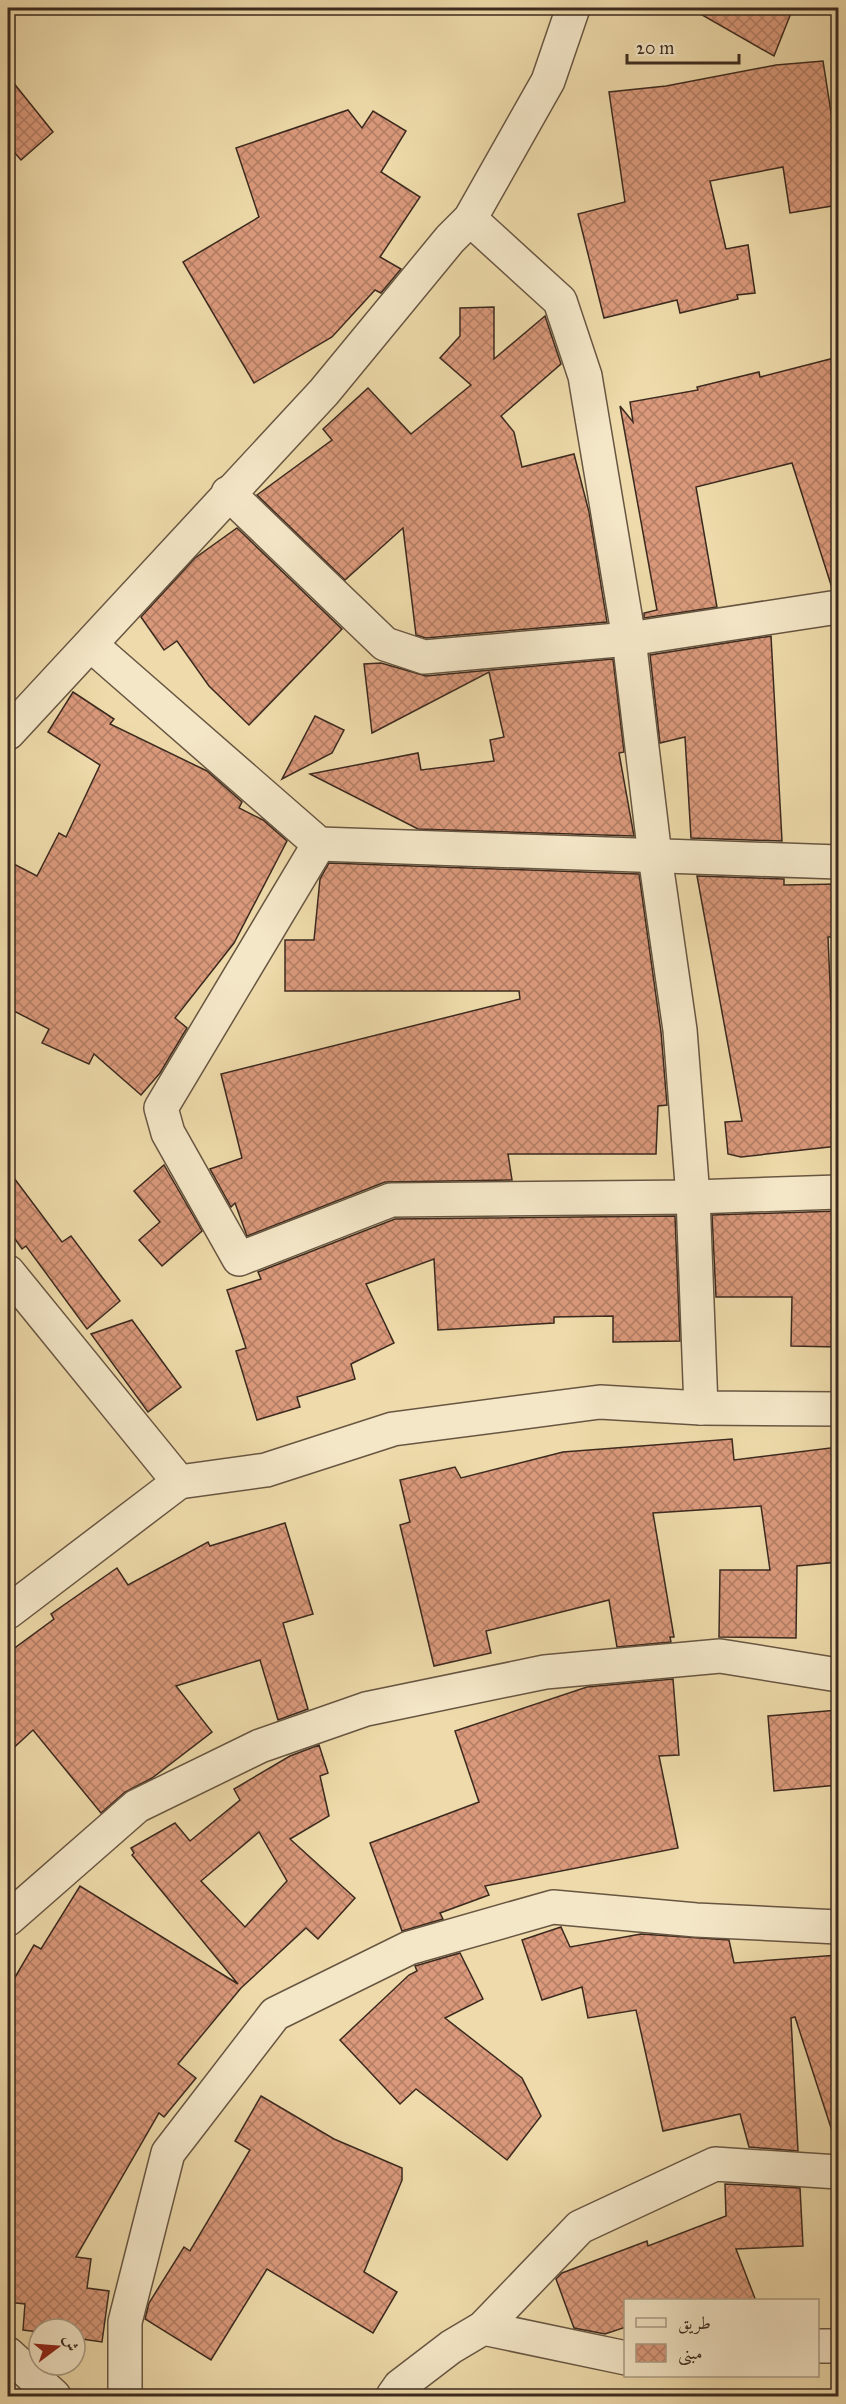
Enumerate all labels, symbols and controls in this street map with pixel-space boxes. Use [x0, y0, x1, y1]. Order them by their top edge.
scale bar [627, 27, 740, 65]
text: 20 m [636, 37, 674, 59]
legend [624, 2299, 819, 2377]
text: طريق [678, 2312, 711, 2335]
north arrow [27, 2317, 87, 2377]
text: ش [60, 2333, 82, 2353]
text: مبنى [678, 2342, 703, 2366]

